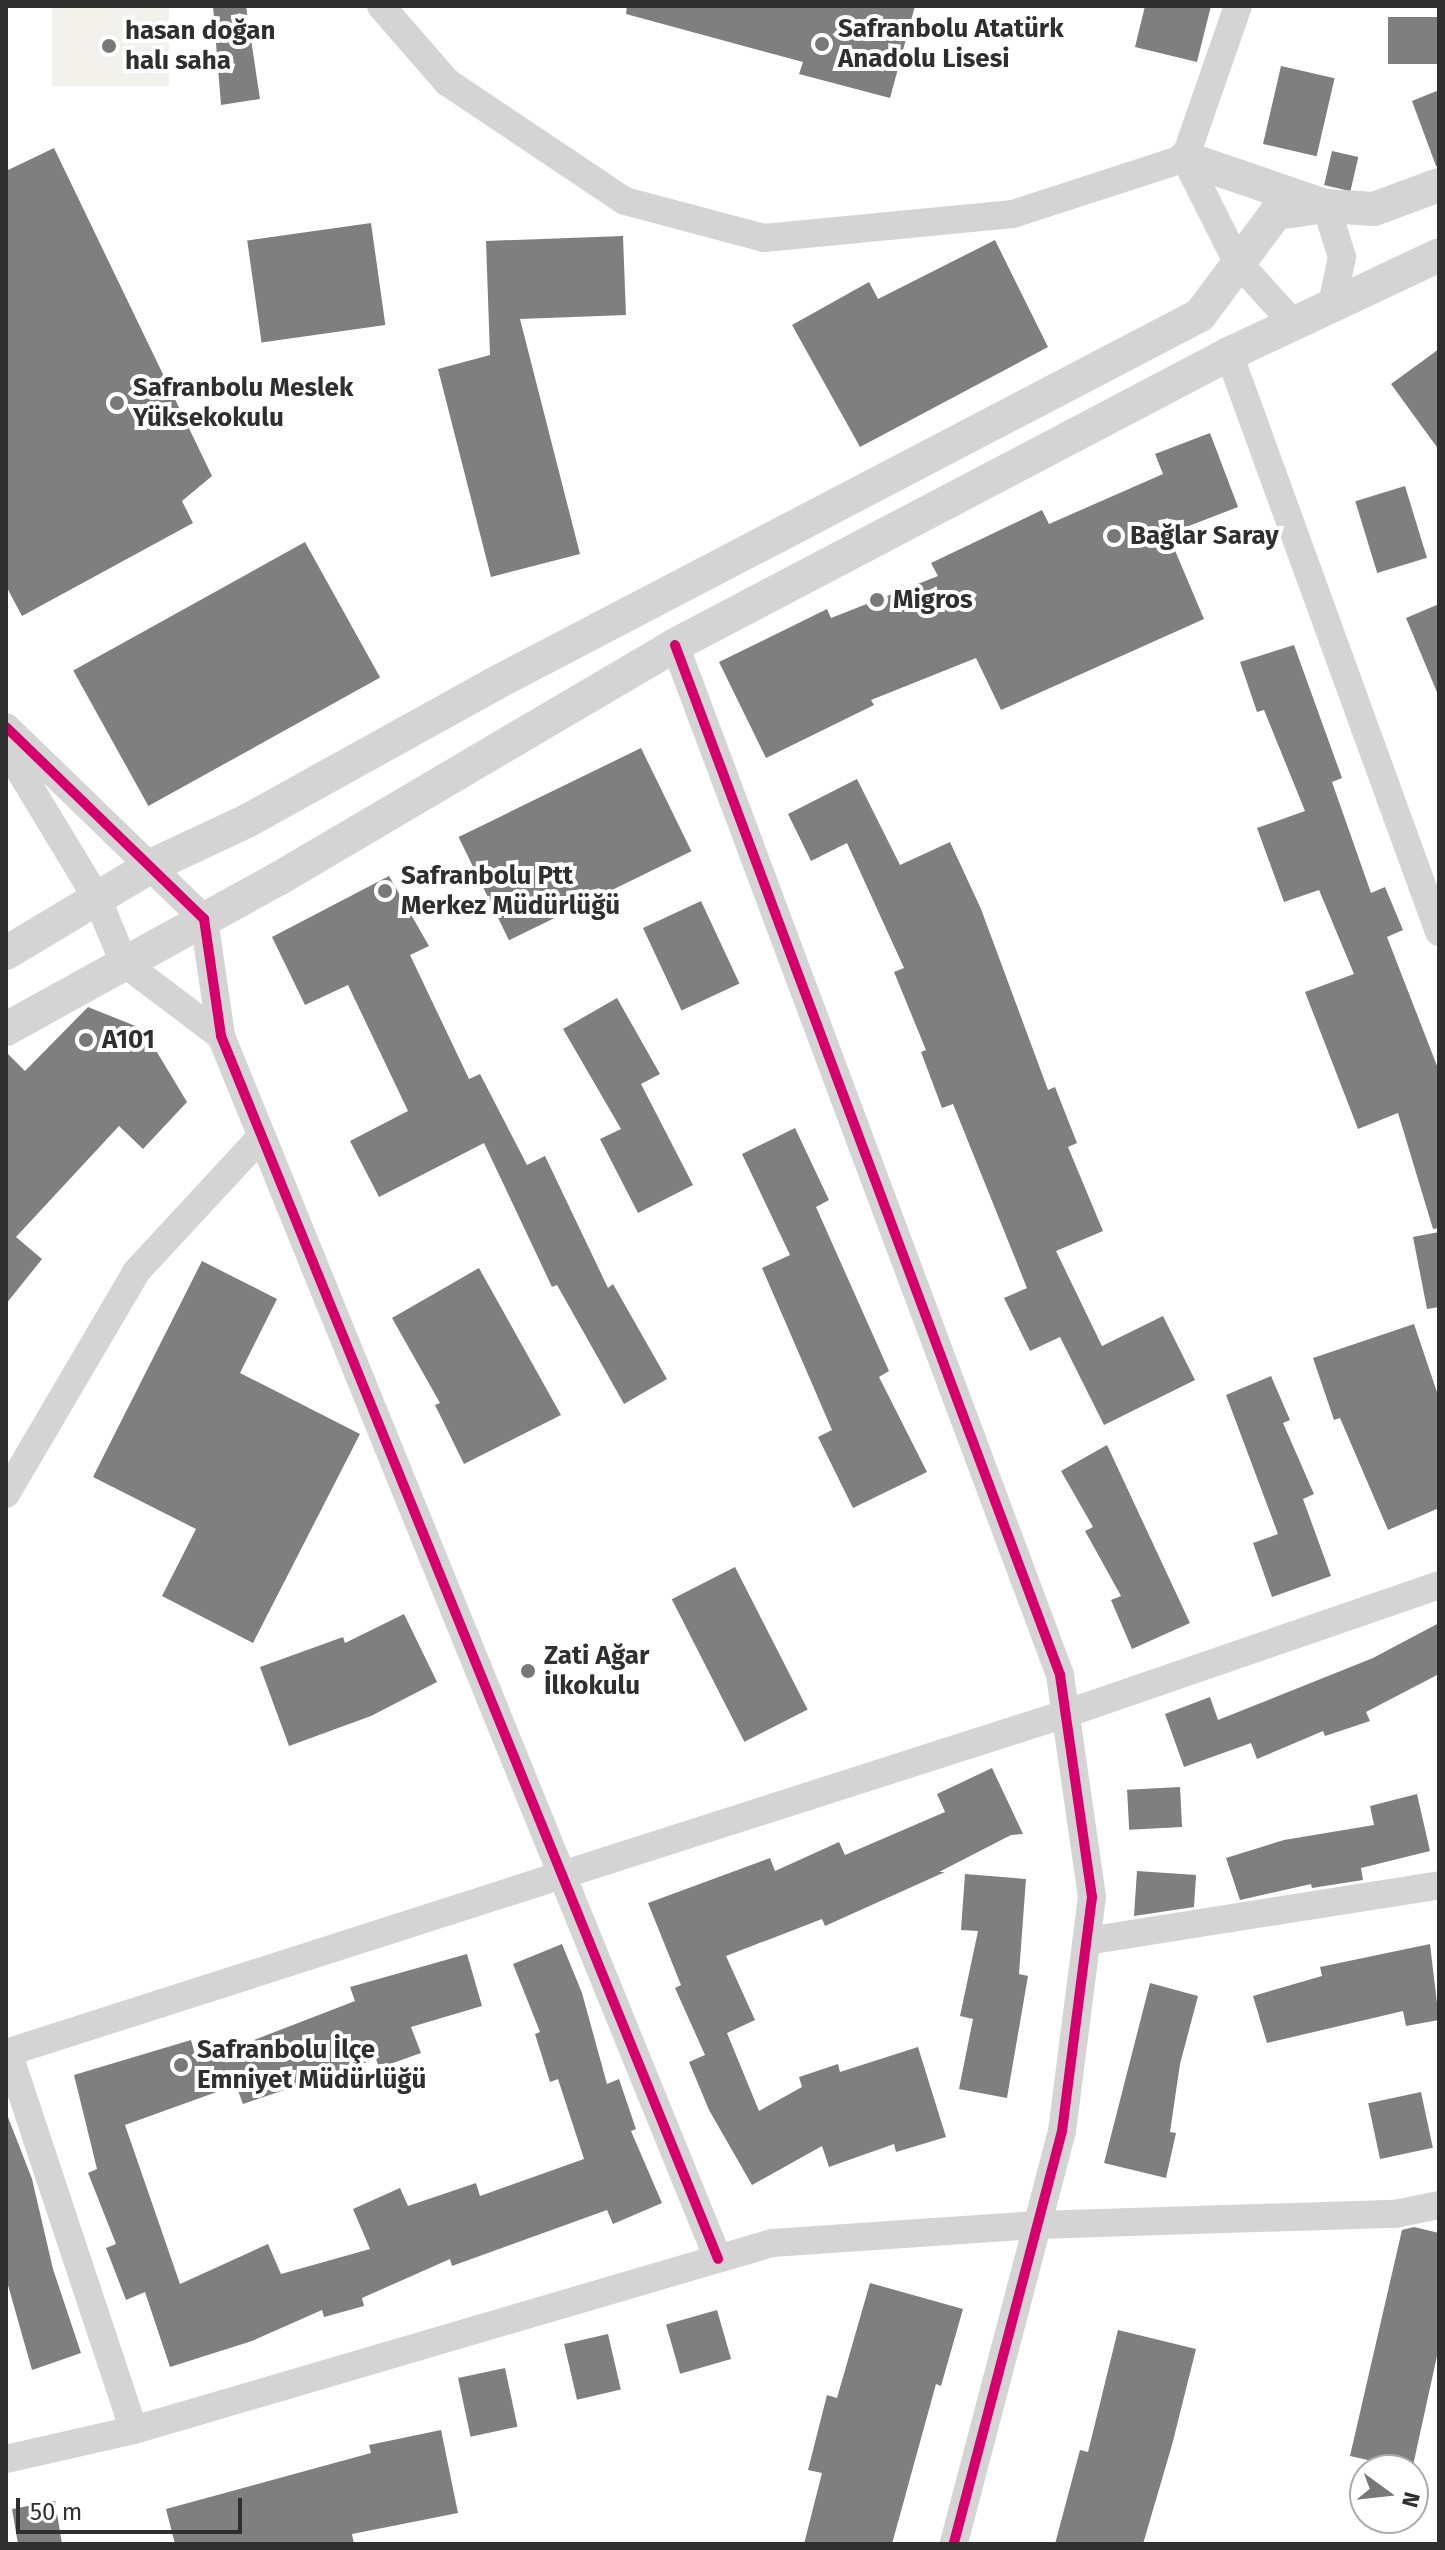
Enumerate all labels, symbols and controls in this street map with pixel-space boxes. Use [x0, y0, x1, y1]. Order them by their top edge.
place label: Safranbolu Atatürk Anadolu Lisesi [838, 13, 1064, 74]
place label: hasan doğan halı saha [125, 15, 275, 76]
marker: Safranbolu Atatürk Anadolu Lisesi [813, 35, 831, 53]
marker: hasan doğan halı saha [100, 37, 118, 55]
place label: Safranbolu Meslek Yüksekokulu [133, 372, 353, 434]
marker: Safranbolu Meslek Yüksekokulu [108, 394, 126, 412]
place label: Bağlar Saray [1130, 520, 1279, 552]
marker: Bağlar Saray [1105, 527, 1123, 545]
place label: Migros [893, 584, 972, 616]
marker: Migros [868, 591, 886, 609]
place label: Safranbolu Ptt Merkez Müdürlüğü [401, 860, 620, 922]
marker: Safranbolu Ptt Merkez Müdürlüğü [376, 882, 394, 900]
place label: A101 [102, 1024, 155, 1056]
marker: A101 [77, 1031, 95, 1049]
place label: Zati Ağar İlkokulu [544, 1640, 649, 1702]
marker: Zati Ağar İlkokulu [519, 1662, 537, 1680]
place label: Safranbolu İlçe Emniyet Müdürlüğü [197, 2034, 426, 2096]
marker: Safranbolu İlçe Emniyet Müdürlüğü [172, 2056, 190, 2074]
north arrow [1349, 2454, 1429, 2534]
scale bar [20, 2482, 246, 2532]
text: N [1396, 2489, 1426, 2510]
text: 50 m [30, 2498, 82, 2526]

